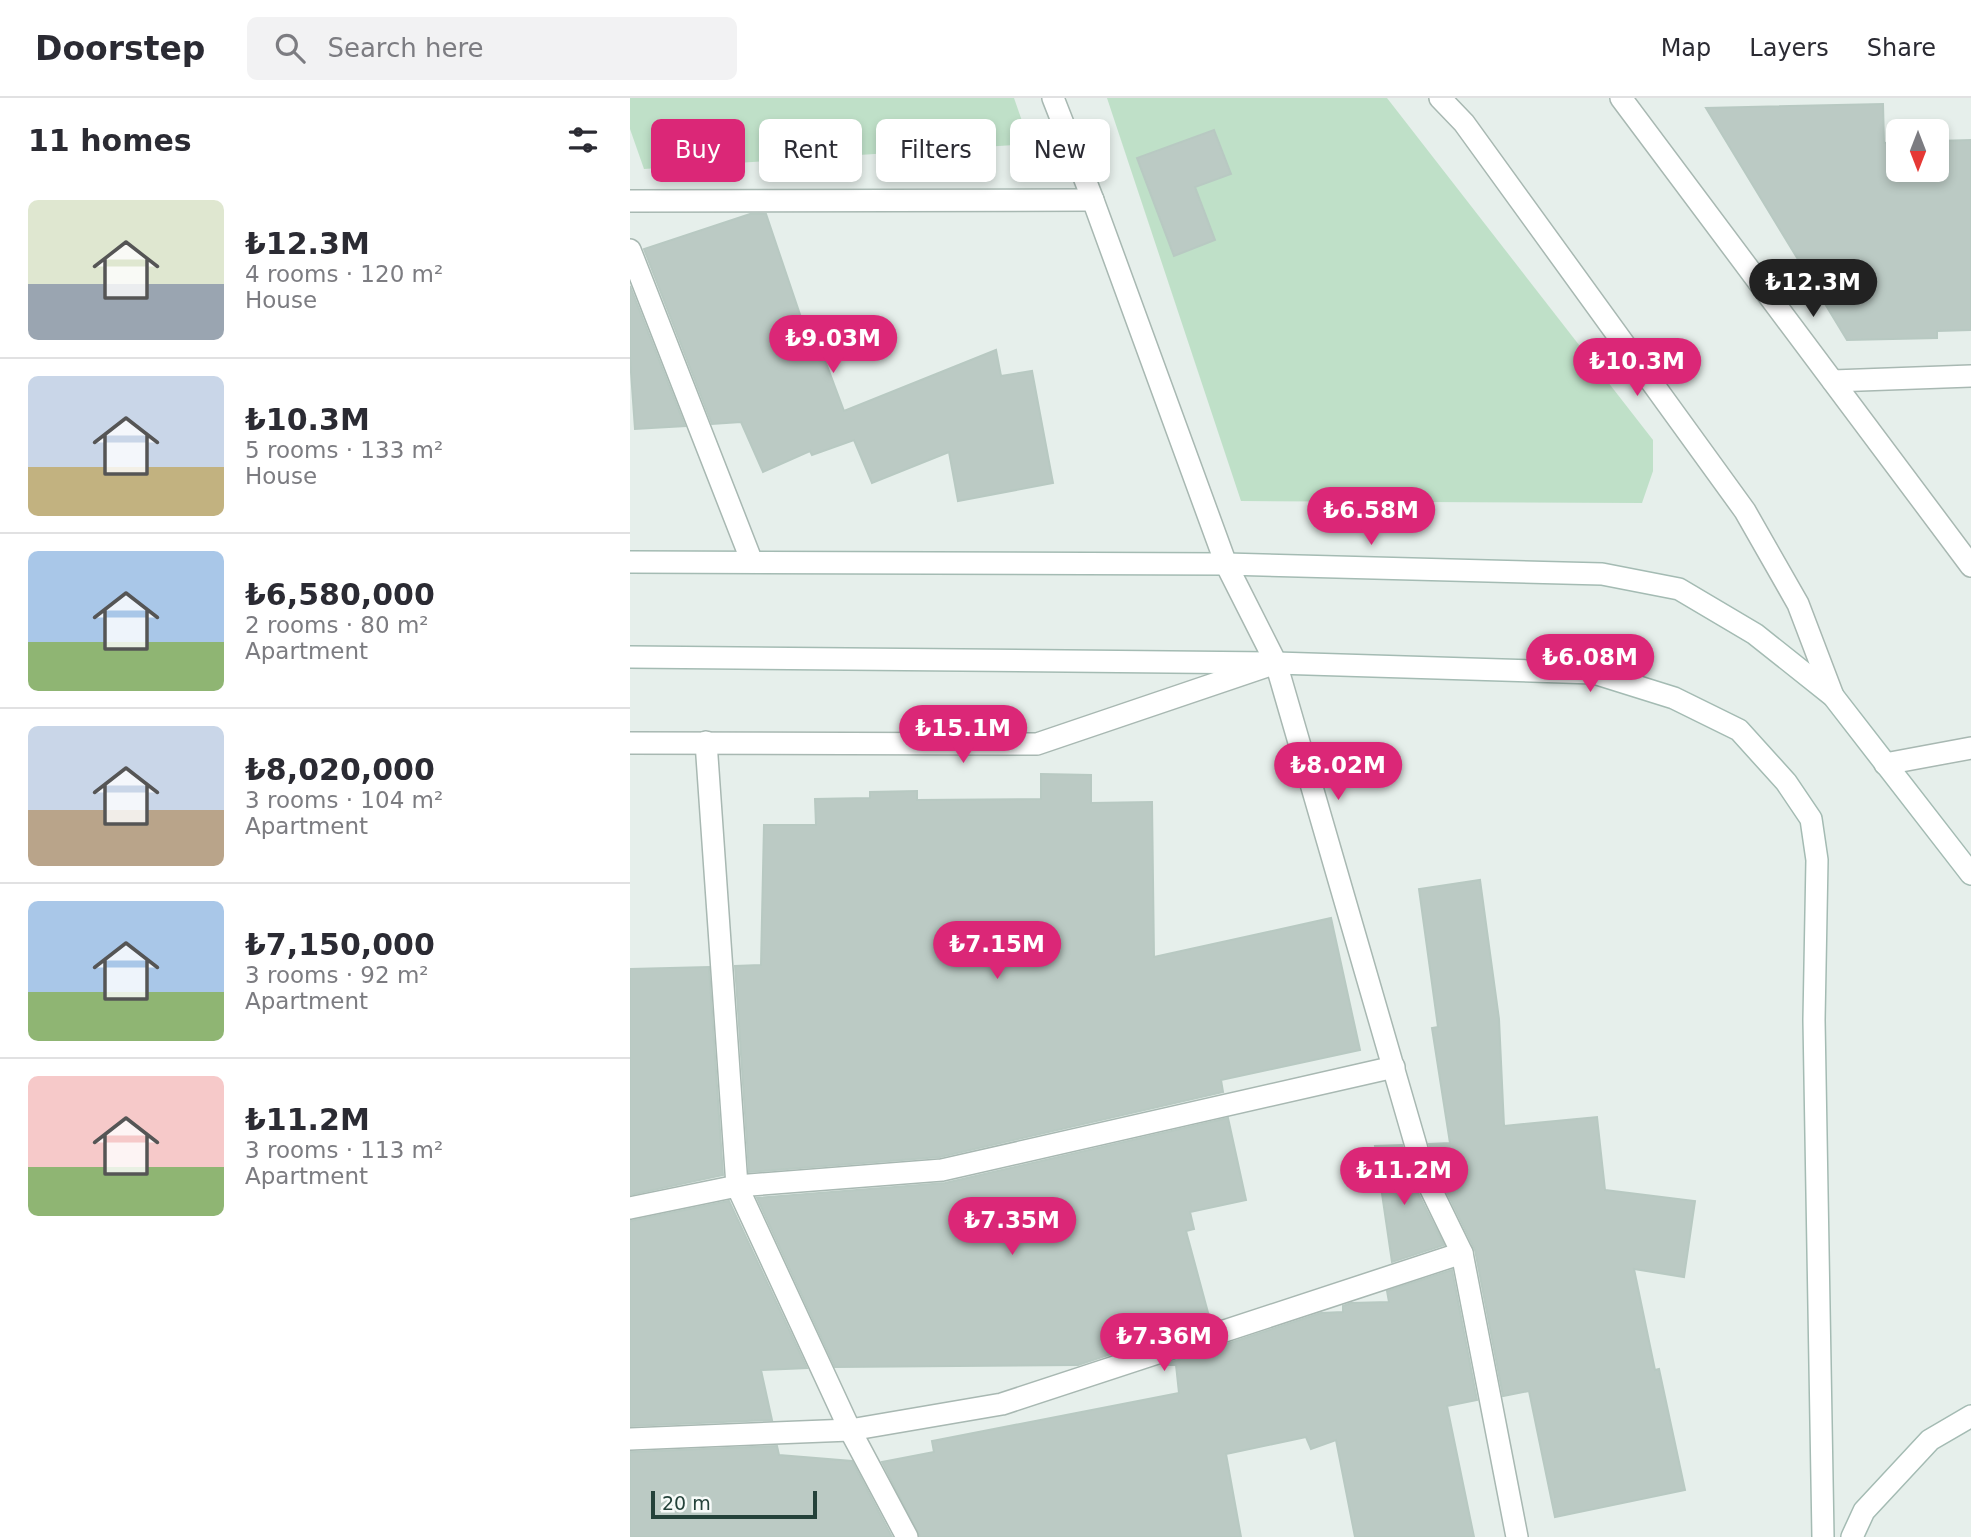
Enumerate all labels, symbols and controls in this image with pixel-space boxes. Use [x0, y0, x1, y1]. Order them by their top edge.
search box [247, 17, 737, 80]
text: Doorstep [35, 29, 205, 68]
icon: search [271, 29, 309, 67]
text: Search here [327, 33, 484, 63]
text: Map [1661, 34, 1711, 62]
text: Layers [1749, 34, 1829, 62]
text: Share [1867, 34, 1936, 62]
chip: Buy [651, 119, 745, 182]
chip: Rent [759, 119, 862, 182]
chip: Filters [876, 119, 996, 182]
chip: New [1010, 119, 1110, 182]
north arrow [1886, 119, 1950, 182]
map controls [1886, 119, 1949, 182]
icon: filters [564, 121, 602, 159]
text: 11 homes [28, 123, 192, 158]
text: ₺12.3M [245, 226, 370, 261]
icon: home [84, 228, 168, 312]
pin: ₺12.3M [1756, 260, 1870, 319]
text: 4 rooms · 120 m² [245, 261, 443, 287]
text: ₺12.3M [1765, 269, 1861, 295]
text: House [245, 287, 317, 313]
pin: ₺9.03M [776, 316, 890, 375]
text: ₺9.03M [785, 325, 881, 351]
pin: ₺10.3M [1580, 338, 1694, 398]
text: ₺10.3M [1589, 348, 1685, 374]
text: ₺10.3M [245, 402, 370, 437]
icon: home [84, 404, 168, 488]
text: 5 rooms · 133 m² [245, 437, 443, 463]
text: House [245, 463, 317, 489]
pin: ₺6.58M [1314, 488, 1428, 547]
text: ₺6.58M [1323, 497, 1419, 523]
text: ₺6,580,000 [245, 577, 435, 612]
icon: home [84, 579, 168, 663]
text: 2 rooms · 80 m² [245, 612, 429, 638]
pin: ₺6.08M [1533, 634, 1647, 694]
text: Apartment [245, 638, 368, 664]
text: ₺6.08M [1542, 644, 1638, 670]
pin: ₺15.1M [906, 706, 1020, 765]
text: ₺15.1M [915, 715, 1011, 741]
pin: ₺8.02M [1281, 742, 1395, 802]
text: ₺8,020,000 [245, 752, 435, 787]
text: ₺8.02M [1290, 752, 1386, 778]
icon: home [84, 754, 168, 838]
text: 3 rooms · 104 m² [245, 787, 443, 813]
text: Apartment [245, 813, 368, 839]
pin: ₺7.15M [940, 922, 1054, 981]
text: ₺7,150,000 [245, 927, 435, 962]
icon: home [84, 929, 168, 1013]
text: ₺7.15M [949, 931, 1045, 957]
text: 3 rooms · 92 m² [245, 962, 429, 988]
text: Apartment [245, 988, 368, 1014]
text: ₺11.2M [245, 1102, 370, 1137]
icon: home [84, 1104, 168, 1188]
text: 3 rooms · 113 m² [245, 1137, 443, 1163]
pin: ₺11.2M [1347, 1148, 1461, 1207]
text: ₺11.2M [1356, 1157, 1452, 1183]
text: Apartment [245, 1163, 368, 1189]
pin: ₺7.35M [955, 1198, 1069, 1257]
text: ₺7.35M [964, 1207, 1060, 1233]
pin: ₺7.36M [1107, 1314, 1221, 1373]
text: ₺7.36M [1116, 1323, 1212, 1349]
scale bar [651, 1488, 817, 1520]
text: 20 m [662, 1492, 711, 1514]

